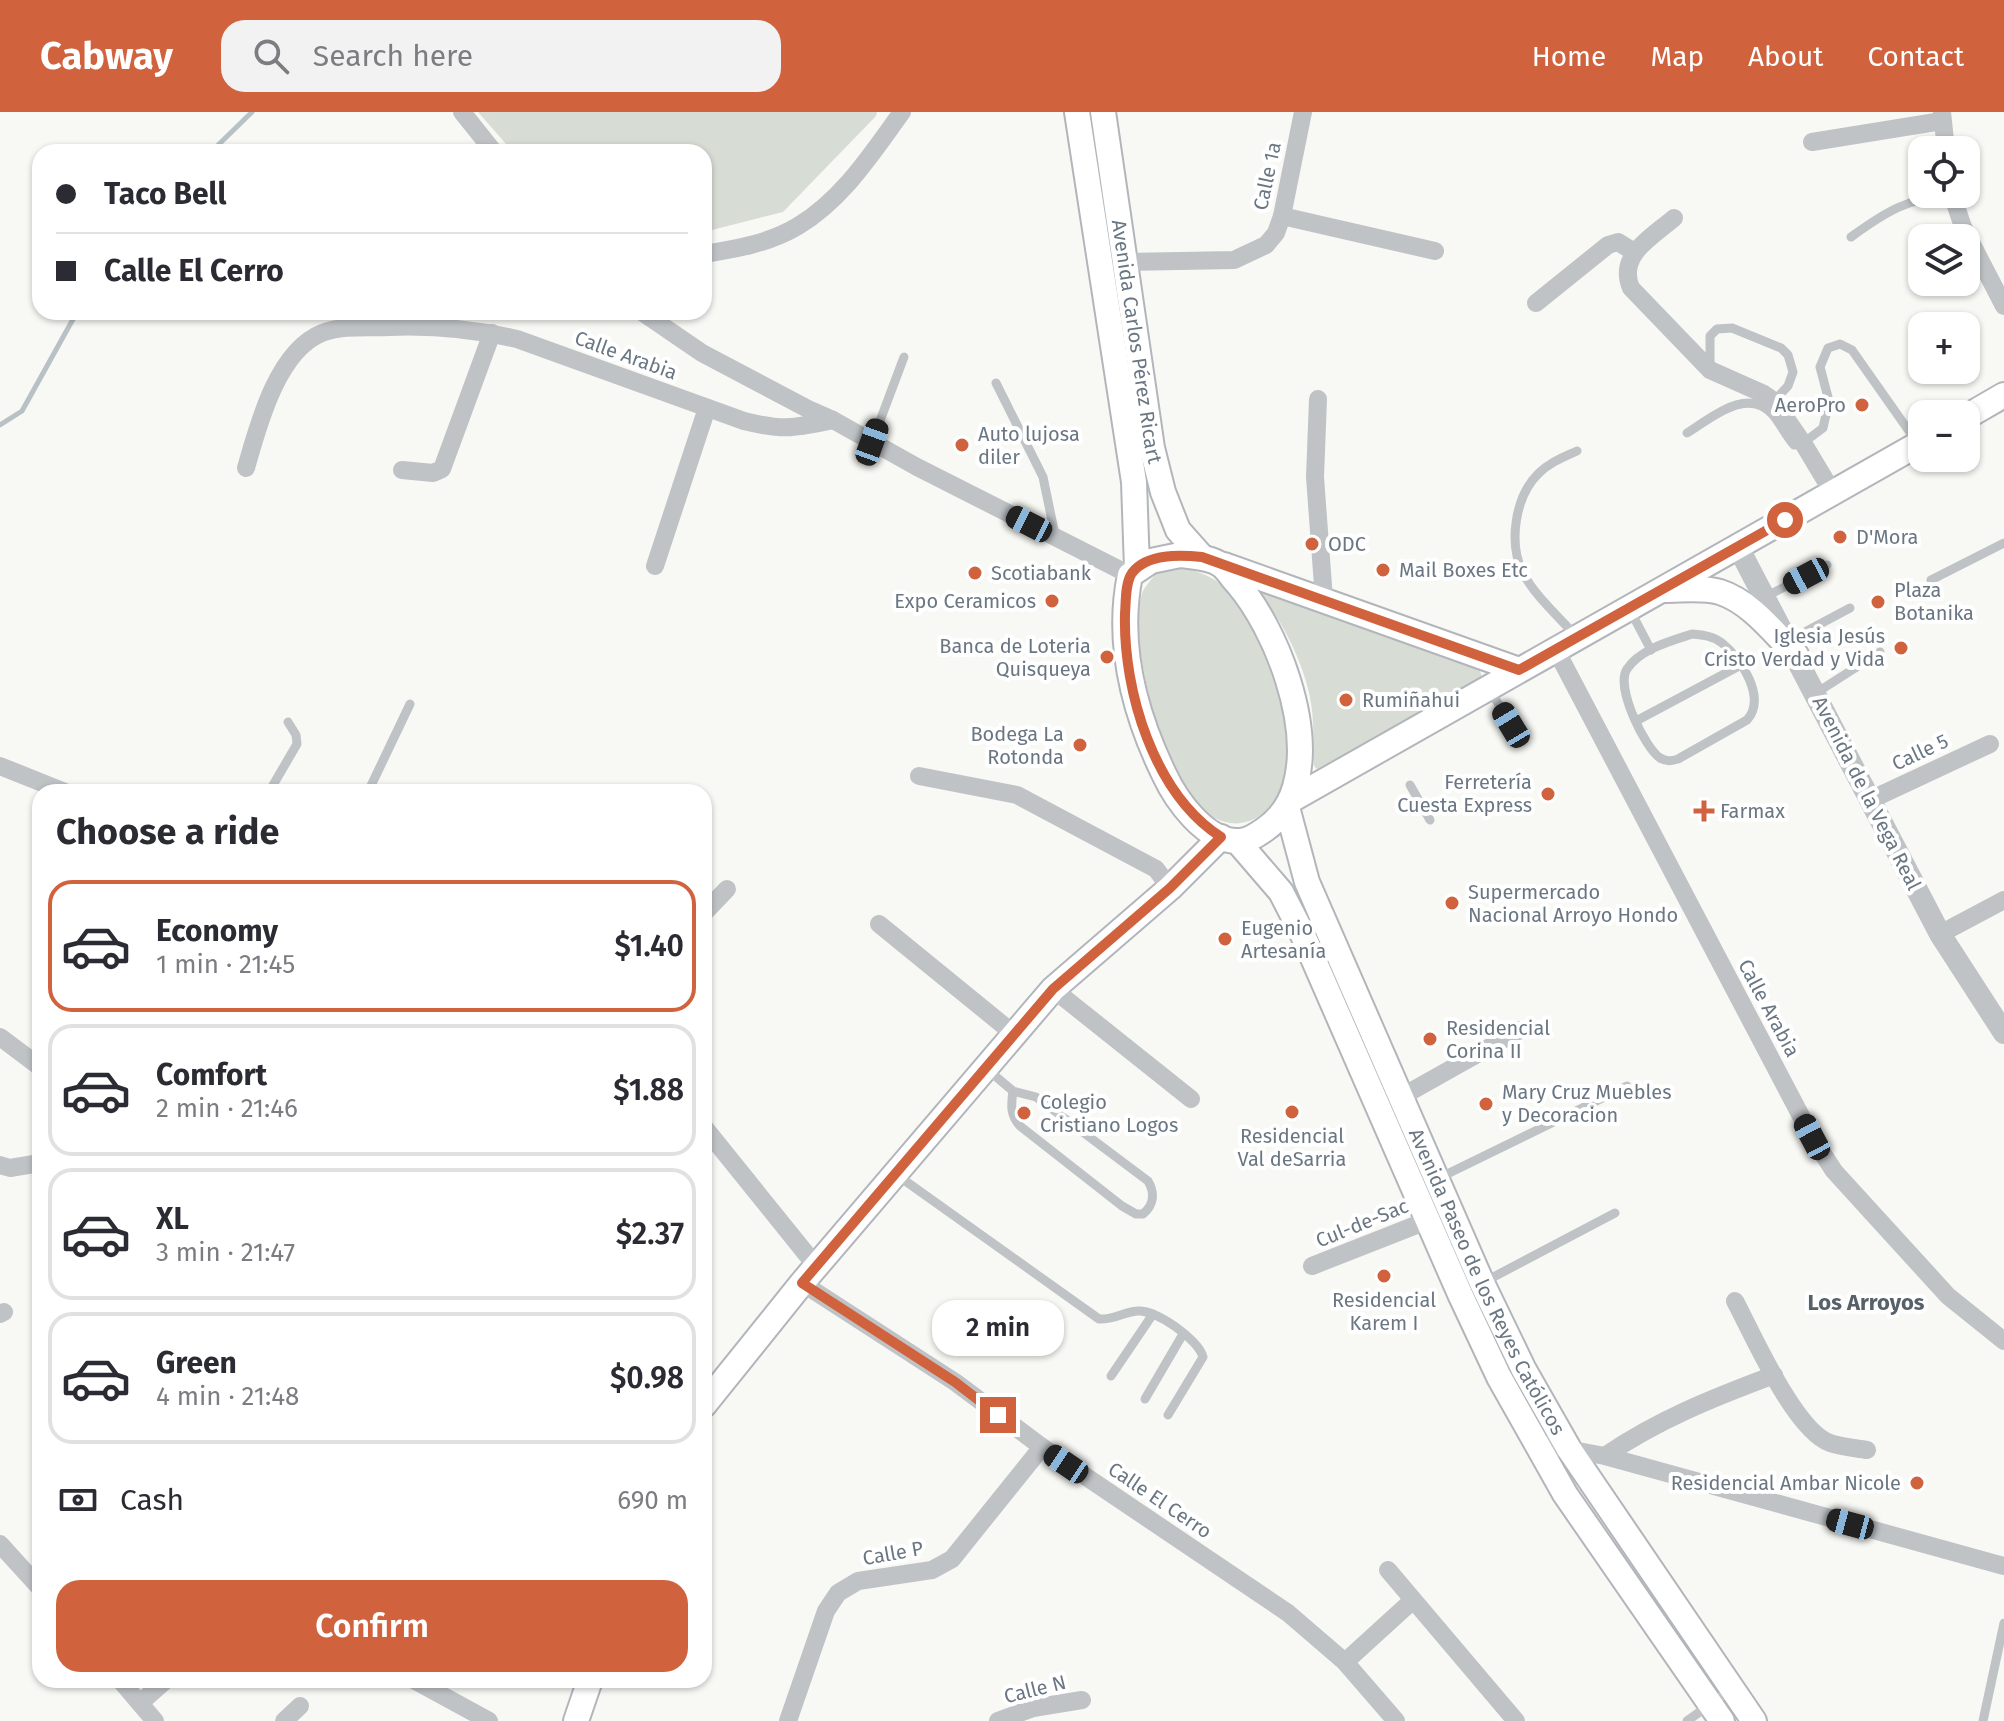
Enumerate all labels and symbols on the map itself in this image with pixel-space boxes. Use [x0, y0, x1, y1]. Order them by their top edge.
street label: Calle 1a [1248, 140, 1286, 212]
street label: Avenida Carlos Pérez Ricart [1107, 218, 1168, 467]
street label: Calle Arabia [571, 325, 681, 385]
place label: AeroPro [1775, 393, 1846, 417]
marker: AeroPro [1853, 396, 1871, 414]
car [853, 415, 891, 469]
place label: Auto lujosa diler [978, 422, 1080, 469]
marker: Auto lujosa diler [953, 436, 971, 454]
car [1002, 502, 1056, 546]
route start [1767, 502, 1803, 538]
place label: D'Mora [1856, 525, 1918, 549]
marker: D'Mora [1831, 528, 1849, 546]
place label: ODC [1328, 532, 1366, 556]
marker: ODC [1303, 535, 1321, 553]
car [1779, 554, 1833, 598]
place label: Mail Boxes Etc [1399, 558, 1528, 582]
place label: Scotiabank [991, 561, 1092, 585]
marker: Mail Boxes Etc [1374, 561, 1392, 579]
marker: Scotiabank [966, 564, 984, 582]
place label: Plaza Botanika [1894, 578, 1974, 625]
place label: Expo Ceramicos [894, 589, 1036, 613]
marker: Expo Ceramicos [1043, 592, 1061, 610]
marker: Plaza Botanika [1869, 593, 1887, 611]
place label: Iglesia Jesús Cristo Verdad y Vida [1704, 624, 1885, 671]
place label: Banca de Loteria Quisqueya [939, 634, 1091, 681]
marker: Iglesia Jesús Cristo Verdad y Vida [1892, 639, 1910, 657]
marker: Banca de Loteria Quisqueya [1098, 648, 1116, 666]
place label: Rumiñahui [1362, 688, 1460, 712]
marker: Rumiñahui [1337, 691, 1355, 709]
street label: Avenida de la Vega Real [1808, 692, 1926, 894]
car [1488, 698, 1534, 752]
place label: Bodega La Rotonda [970, 722, 1064, 769]
street label: Calle 5 [1888, 729, 1952, 775]
marker: Bodega La Rotonda [1071, 736, 1089, 754]
place label: Ferretería Cuesta Express [1397, 770, 1532, 817]
marker: Ferretería Cuesta Express [1539, 785, 1557, 803]
place label: Farmax [1720, 799, 1785, 823]
marker: Farmax [1695, 802, 1713, 820]
place label: Supermercado Nacional Arroyo Hondo [1468, 880, 1678, 927]
marker: Supermercado Nacional Arroyo Hondo [1443, 894, 1461, 912]
place label: Eugenio Artesanía [1241, 916, 1326, 963]
marker: Eugenio Artesanía [1216, 930, 1234, 948]
street label: Calle Arabia [1733, 955, 1805, 1061]
place label: Residencial Corina II [1446, 1016, 1550, 1063]
marker: Residencial Corina II [1421, 1030, 1439, 1048]
place label: Mary Cruz Muebles y Decoracion [1502, 1080, 1672, 1127]
place label: Colegio Cristiano Logos [1040, 1090, 1178, 1137]
marker: Mary Cruz Muebles y Decoracion [1477, 1095, 1495, 1113]
marker: Residencial Val deSarria [1283, 1103, 1301, 1121]
marker: Colegio Cristiano Logos [1015, 1104, 1033, 1122]
car [1790, 1110, 1834, 1164]
place label: Residencial Val deSarria [1238, 1124, 1346, 1171]
street label: Avenida Paseo de los Reyes Católicos [1404, 1125, 1570, 1439]
street label: Cul-de-Sac [1312, 1194, 1412, 1252]
marker: Residencial Karem I [1375, 1267, 1393, 1285]
place label: Residencial Karem I [1332, 1288, 1436, 1335]
district label: Los Arroyos [1808, 1289, 1925, 1316]
callout: 2 min [932, 1299, 1064, 1355]
route end [980, 1397, 1016, 1433]
car [1039, 1441, 1093, 1487]
street label: Calle El Cerro [1104, 1457, 1216, 1543]
place label: Residencial Ambar Nicole [1671, 1471, 1901, 1495]
marker: Residencial Ambar Nicole [1908, 1474, 1926, 1492]
car [1824, 1506, 1876, 1542]
street label: Calle P [861, 1536, 925, 1570]
street label: Calle N [1001, 1670, 1069, 1708]

